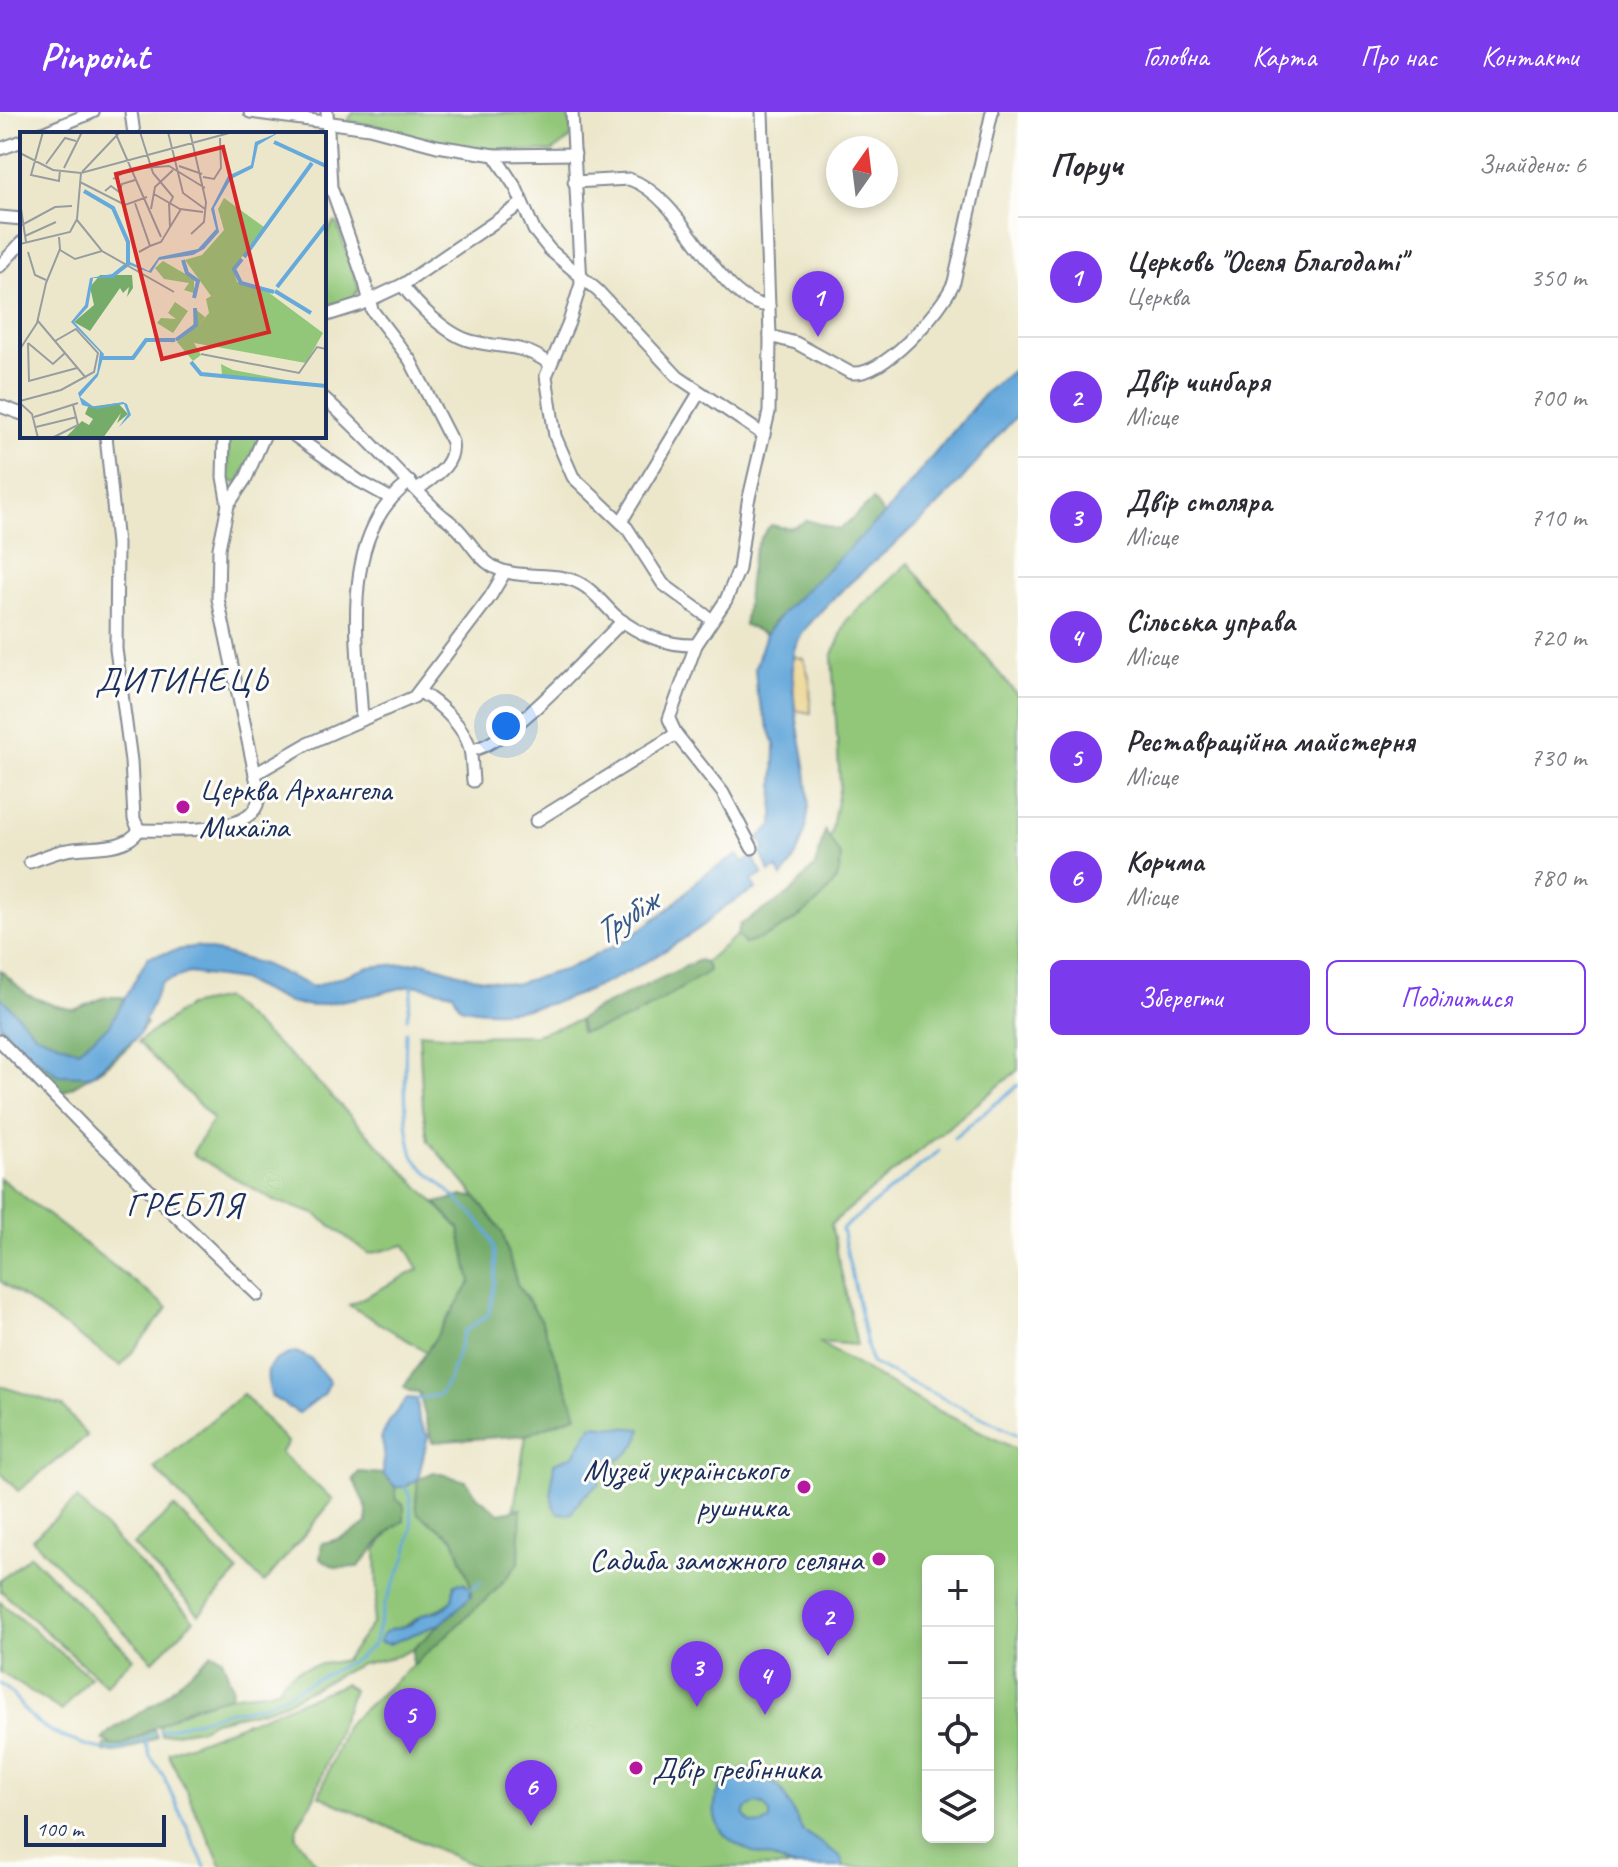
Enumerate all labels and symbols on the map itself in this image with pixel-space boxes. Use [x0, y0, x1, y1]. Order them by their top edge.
inset map [20, 132, 326, 438]
north arrow [826, 136, 898, 208]
pin: 1 [792, 271, 844, 337]
district label: ДИТИНЕЦЬ [95, 658, 269, 701]
your location [486, 706, 526, 746]
place label: Церква Архангела Михаїла [199, 769, 394, 847]
marker: Церква Архангела Михаїла [174, 798, 192, 816]
water label: Трубіж [584, 876, 671, 954]
district label: ГРЕБЛЯ [126, 1183, 247, 1226]
place label: Музей українського рушника [583, 1449, 792, 1527]
marker: Музей українського рушника [795, 1478, 813, 1496]
place label: Садиба заможного селяна [589, 1539, 865, 1580]
marker: Садиба заможного селяна [870, 1550, 888, 1568]
pin: 2 [802, 1590, 854, 1656]
pin: 3 [671, 1641, 723, 1707]
pin: 4 [739, 1649, 791, 1715]
pin: 5 [384, 1688, 436, 1754]
place label: Двір гребінника [652, 1748, 823, 1789]
marker: Двір гребінника [627, 1759, 645, 1777]
pin: 6 [505, 1760, 557, 1826]
scale bar [24, 1811, 166, 1847]

